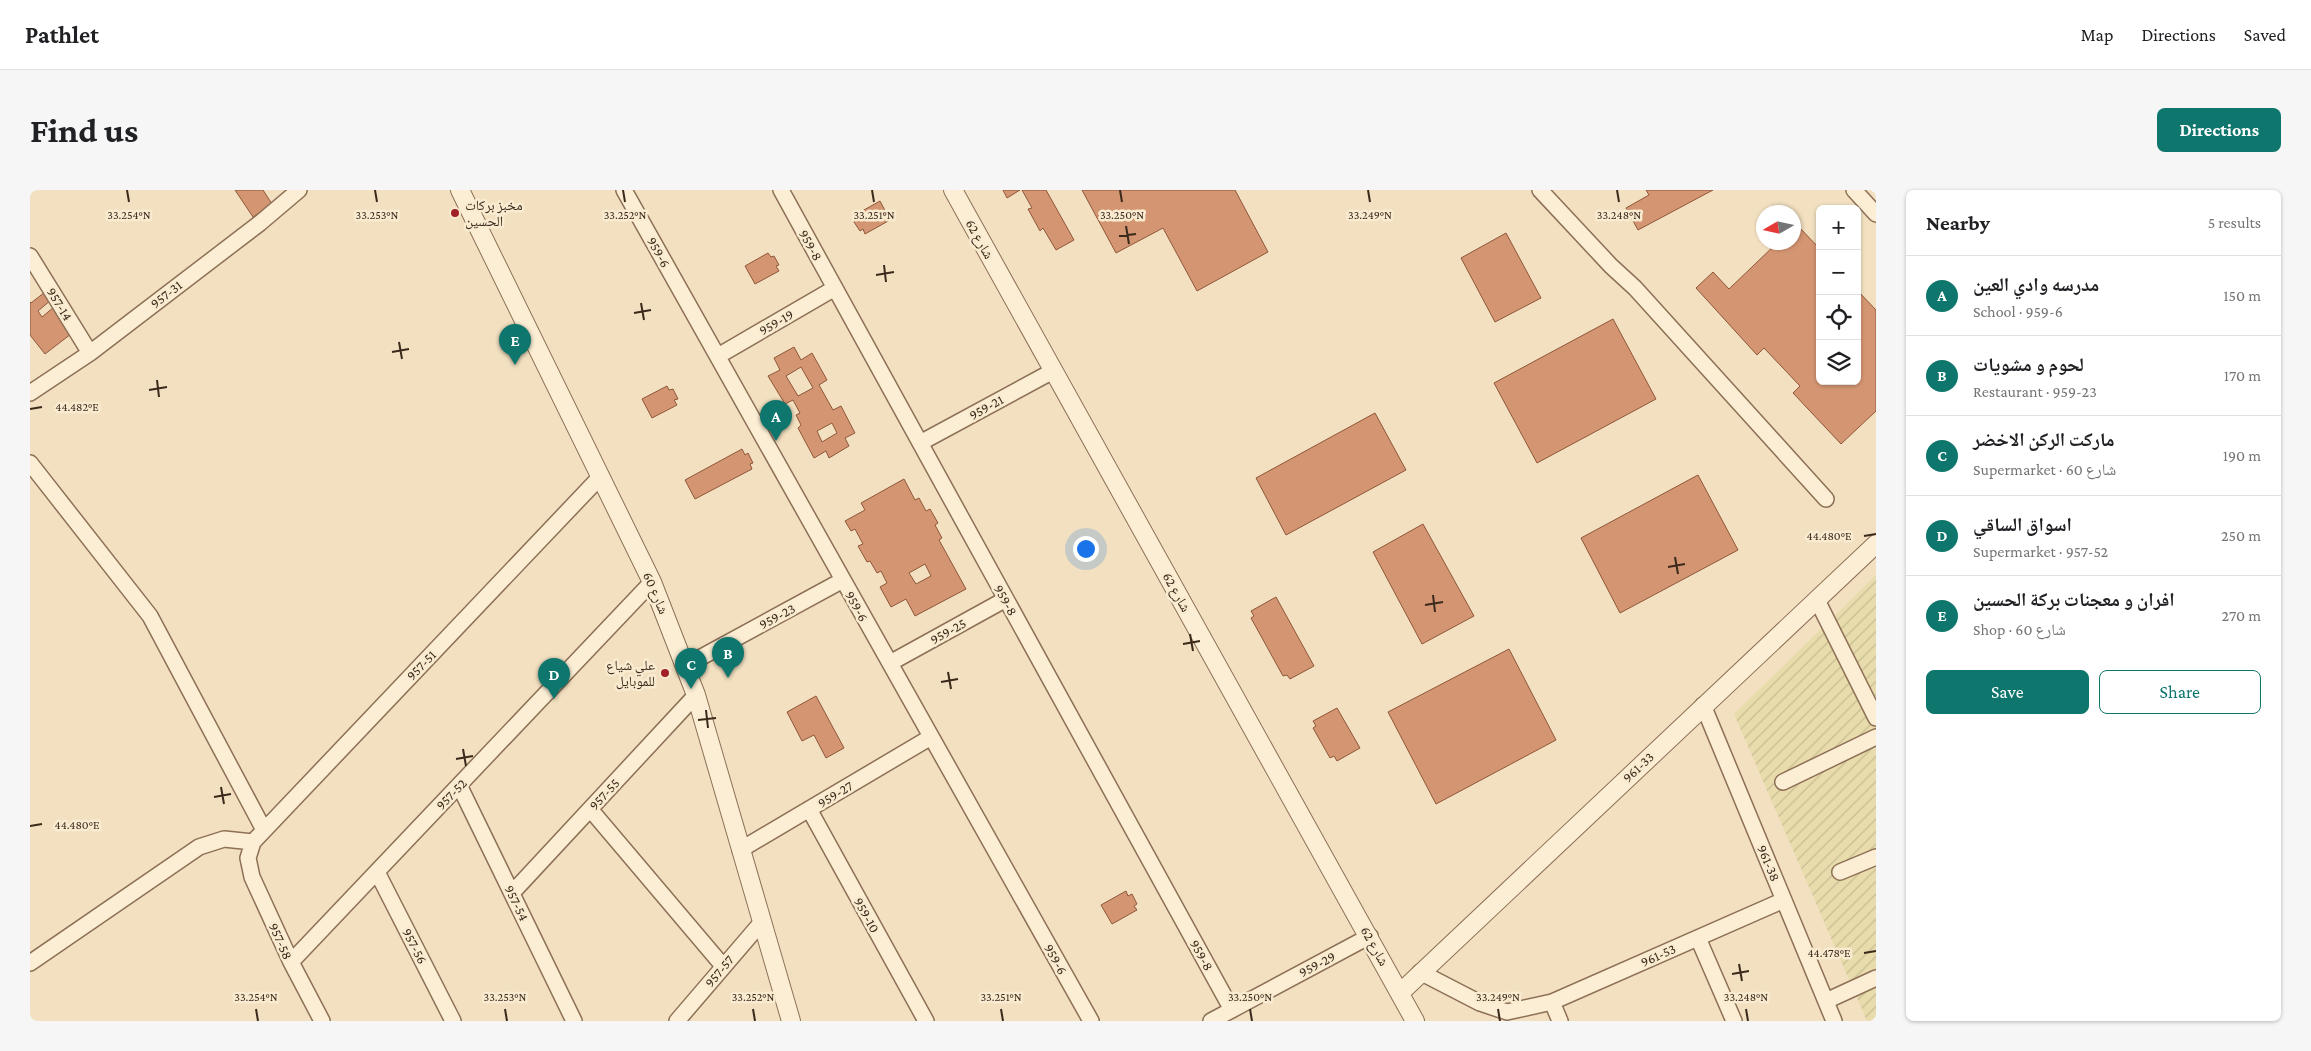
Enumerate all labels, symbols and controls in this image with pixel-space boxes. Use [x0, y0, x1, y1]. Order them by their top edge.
text: Pathlet [25, 21, 99, 48]
text: Map [2081, 25, 2113, 45]
text: Directions [2141, 25, 2216, 45]
text: Saved [2244, 25, 2286, 45]
button: Directions [2157, 108, 2281, 152]
text: Find us [30, 111, 138, 150]
place label: مخبز بركات الحسين [465, 197, 523, 230]
north arrow [1756, 205, 1801, 250]
map controls [1816, 205, 1861, 385]
button: + [1816, 205, 1861, 250]
marker: مخبز بركات الحسين [449, 207, 461, 219]
text: 33.254°N [107, 208, 151, 222]
text: 33.253°N [356, 208, 399, 222]
text: 33.252°N [604, 208, 646, 222]
text: 33.251°N [853, 208, 895, 222]
text: 33.250°N [1100, 208, 1144, 222]
text: 33.249°N [1348, 208, 1392, 222]
text: 33.248°N [1597, 208, 1641, 222]
text: Nearby [1926, 211, 1990, 235]
text: 5 results [2208, 214, 2261, 231]
street label: شارع 62 [961, 216, 997, 263]
street label: 959-8 [796, 227, 826, 263]
street label: 959-6 [644, 234, 674, 270]
button: − [1816, 250, 1861, 295]
text: مدرسه وادي العين [1973, 274, 2099, 295]
street label: 957-31 [147, 277, 185, 311]
street label: 957-14 [44, 284, 76, 324]
text: A [1937, 287, 1947, 304]
text: 150 m [2223, 287, 2261, 304]
button: locate [1816, 295, 1861, 340]
text: School · 959-6 [1973, 303, 2063, 320]
street label: 959-19 [756, 306, 796, 338]
pin: E [499, 324, 531, 365]
button: layers [1816, 340, 1861, 385]
text: لحوم و مشويات [1973, 354, 2084, 375]
text: B [1937, 367, 1947, 384]
text: 170 m [2224, 367, 2261, 384]
text: Restaurant · 959-23 [1973, 383, 2097, 400]
street label: 959-21 [966, 391, 1006, 423]
text: 44.482°E [55, 400, 99, 414]
pin: A [760, 400, 792, 441]
text: ماركت الركن الاخضر [1973, 429, 2114, 450]
text: C [1937, 447, 1947, 464]
text: 190 m [2223, 447, 2261, 464]
text: Supermarket · شارع 60 [1973, 461, 2116, 478]
text: اسواق الساقي [1973, 514, 2072, 535]
text: D [1936, 527, 1948, 544]
text: 250 m [2221, 527, 2261, 544]
text: 44.480°E [1807, 529, 1852, 543]
your location [1073, 536, 1099, 562]
text: Supermarket · 957-52 [1973, 543, 2108, 560]
street label: شارع 60 [638, 569, 672, 617]
street label: شارع 62 [1158, 569, 1194, 616]
street label: 959-8 [991, 582, 1021, 618]
street label: 959-6 [842, 588, 872, 624]
text: افران و معجنات بركة الحسين [1973, 589, 2175, 610]
street label: 959-23 [756, 600, 798, 632]
text: E [1937, 607, 1947, 624]
text: 270 m [2222, 607, 2261, 624]
street label: 959-25 [927, 615, 969, 647]
text: Shop · شارع 60 [1973, 621, 2066, 638]
pin: B [712, 637, 744, 678]
street label: 957-51 [403, 646, 439, 683]
pin: C [675, 648, 707, 689]
place label: علي شياع للموبايل [606, 657, 655, 690]
pin: D [538, 658, 570, 699]
marker: علي شياع للموبايل [659, 667, 671, 679]
button: Save [1926, 670, 2089, 714]
button: Share [2099, 670, 2261, 714]
street label: 961-33 [1619, 749, 1657, 785]
street label: 957-52 [432, 775, 470, 813]
street label: 957-55 [585, 775, 623, 813]
street label: 959-27 [814, 777, 856, 811]
text: 44.480°E [55, 818, 100, 832]
street label: 961-38 [1754, 842, 1784, 884]
street label: 957-54 [501, 882, 533, 924]
street label: 959-10 [851, 895, 883, 936]
street label: 957-58 [266, 920, 296, 962]
street label: شارع 62 [1356, 923, 1392, 970]
street label: 957-56 [399, 925, 431, 967]
street label: 959-8 [1187, 937, 1217, 973]
street label: 961-53 [1638, 940, 1678, 970]
street label: 959-6 [1041, 941, 1071, 977]
text: 44.478°E [1807, 946, 1851, 960]
street label: 959-29 [1296, 948, 1338, 980]
street label: 957-57 [701, 951, 737, 990]
text: 33.254°N [234, 990, 278, 1004]
text: 33.253°N [484, 990, 527, 1004]
text: 33.252°N [732, 990, 774, 1004]
text: 33.251°N [980, 990, 1022, 1004]
text: 33.250°N [1228, 990, 1272, 1004]
text: 33.249°N [1476, 990, 1520, 1004]
text: 33.248°N [1724, 990, 1768, 1004]

